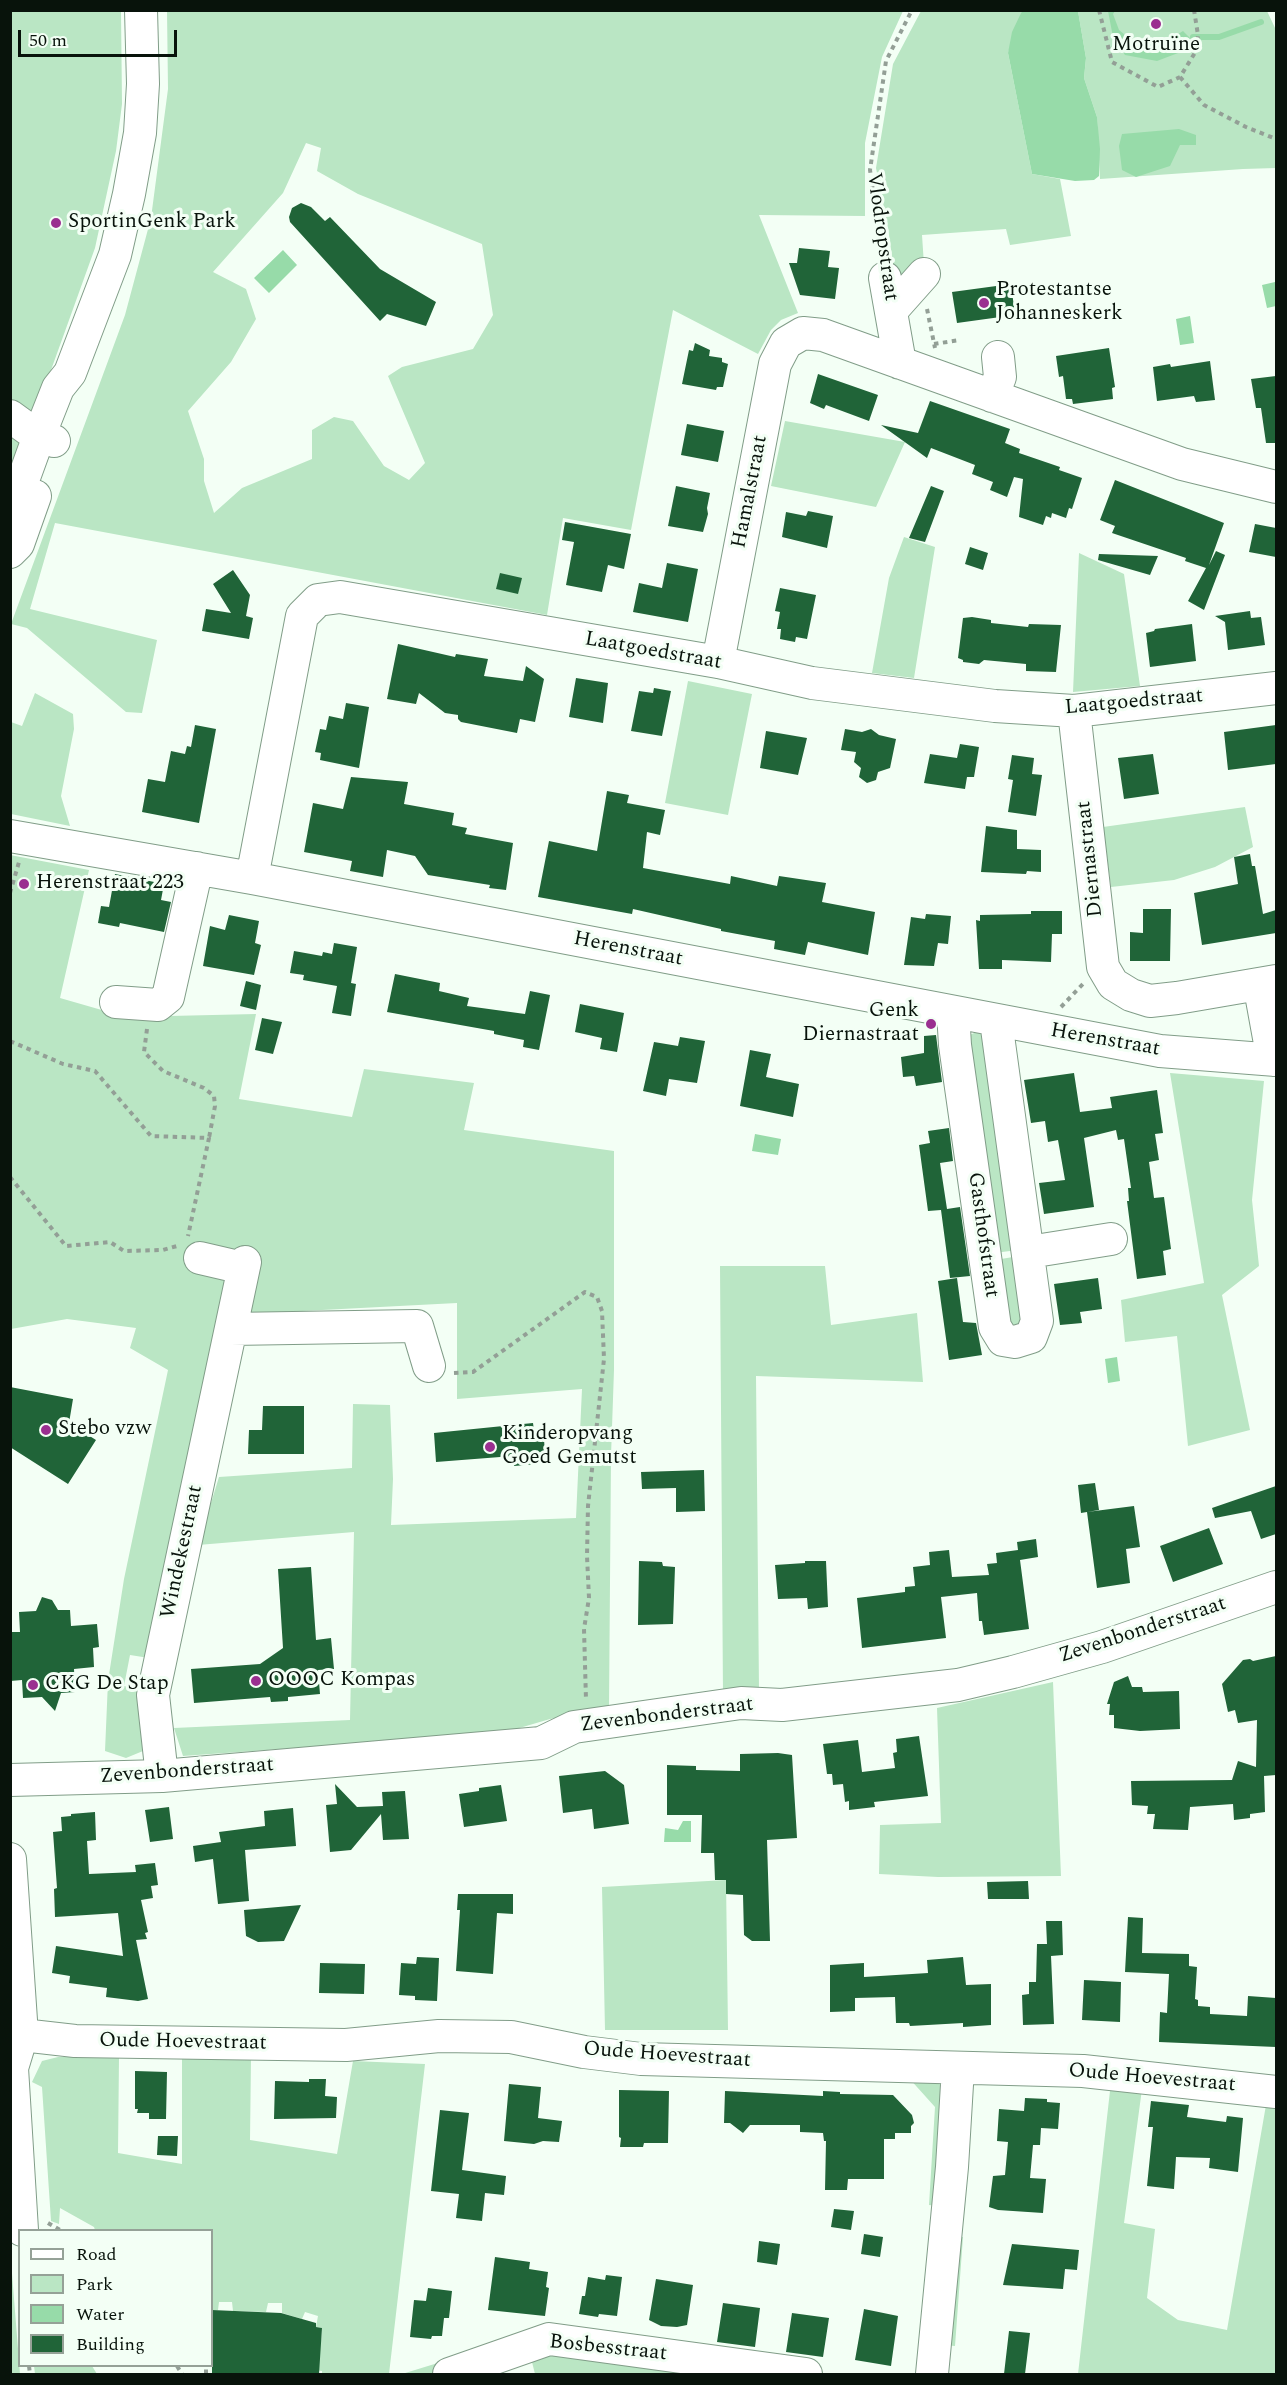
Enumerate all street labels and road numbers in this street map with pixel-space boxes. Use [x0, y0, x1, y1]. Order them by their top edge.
street label: Vlodropstraat [860, 171, 902, 303]
street label: Hamalstraat [728, 433, 774, 551]
street label: Laatgoedstraat [582, 628, 724, 676]
street label: Laatgoedstraat [1064, 684, 1204, 722]
street label: Diernastraat [1072, 800, 1110, 918]
street label: Herenstraat [571, 927, 685, 973]
street label: Herenstraat [1048, 1019, 1162, 1063]
street label: Gasthofstraat [961, 1171, 1003, 1299]
street label: Windekestraat [157, 1483, 209, 1621]
street label: Zevenbonderstraat [1056, 1592, 1230, 1670]
street label: Zevenbonderstraat [579, 1693, 755, 1739]
street label: Zevenbonderstraat [99, 1753, 275, 1791]
street label: Oude Hoevestraat [99, 2029, 267, 2057]
street label: Oude Hoevestraat [582, 2038, 752, 2074]
street label: Oude Hoevestraat [1067, 2059, 1237, 2099]
street label: Bosbesstraat [548, 2330, 668, 2368]

